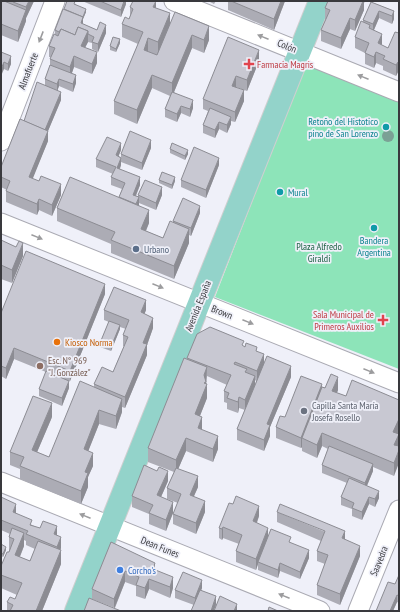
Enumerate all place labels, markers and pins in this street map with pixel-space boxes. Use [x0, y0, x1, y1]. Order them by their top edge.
place label: Farmacia Magris [257, 58, 314, 71]
marker: Farmacia Magris [244, 59, 254, 69]
place label: Retoño del Histotico pino de San Lorenzo [308, 115, 378, 140]
marker: Retoño del Histotico pino de San Lorenzo [381, 122, 391, 132]
place label: Mural [288, 186, 308, 199]
marker: Mural [275, 187, 285, 197]
marker: Bandera Argentina [369, 223, 379, 233]
place label: Bandera Argentina [357, 234, 391, 259]
place label: Urbano [144, 243, 169, 256]
marker: Urbano [131, 244, 141, 254]
place label: Sala Municipal de Primeros Auxilios [313, 308, 375, 333]
marker: Sala Municipal de Primeros Auxilios [377, 314, 389, 326]
place label: Kiosco Norma [65, 336, 113, 349]
marker: Kiosco Norma [52, 337, 62, 347]
place label: Esc. N° 969 "J. González" [48, 354, 91, 379]
marker: Esc. N° 969 "J. González" [35, 361, 45, 371]
place label: Capilla Santa María Josefa Rosello [311, 399, 379, 424]
marker: Capilla Santa María Josefa Rosello [299, 406, 309, 416]
place label: Corcho's [128, 564, 156, 577]
marker: Corcho's [115, 565, 125, 575]

